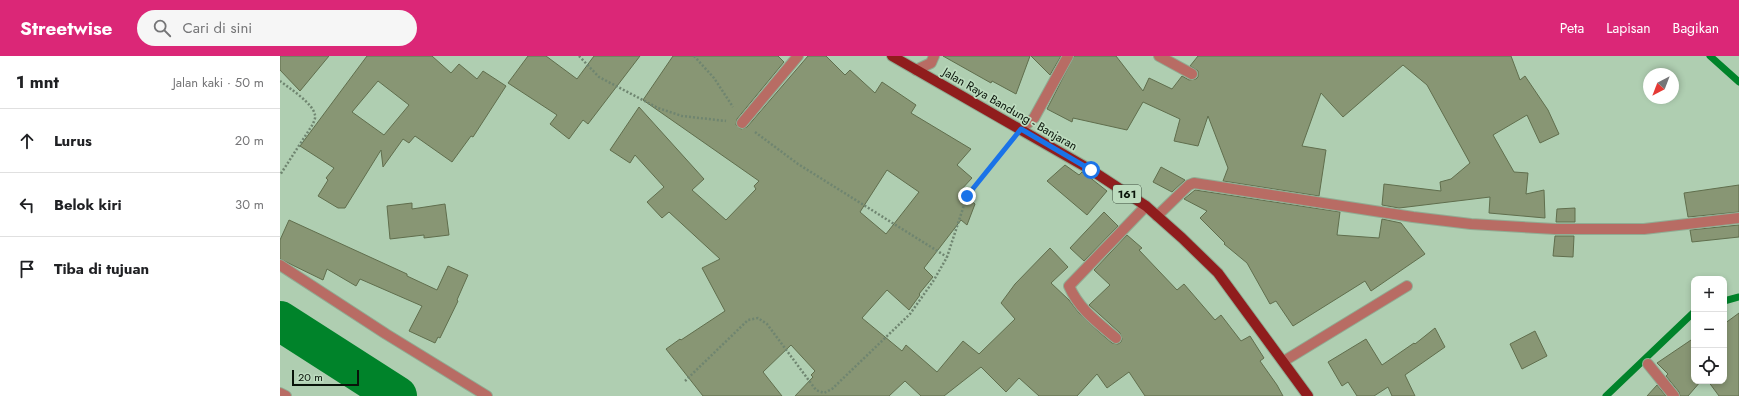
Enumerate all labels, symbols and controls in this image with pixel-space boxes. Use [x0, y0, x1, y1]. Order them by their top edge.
search box [137, 10, 417, 46]
text: Streetwise [20, 15, 113, 42]
icon: search [151, 17, 173, 39]
text: Cari di sini [183, 17, 252, 39]
text: Peta [1560, 18, 1584, 38]
text: Lapisan [1606, 18, 1651, 38]
text: Bagikan [1673, 18, 1719, 38]
street label: Jalan Raya Bandung - Banjaran [938, 62, 1081, 155]
north arrow [1643, 68, 1679, 104]
text: 1 mnt [16, 70, 59, 94]
text: Jalan kaki · 50 m [173, 73, 264, 92]
icon: ahead [16, 130, 38, 152]
text: Lurus [54, 130, 92, 152]
text: 20 m [235, 131, 264, 150]
route start [1082, 161, 1100, 179]
road number: 161 [1113, 185, 1141, 203]
route end [958, 187, 976, 205]
icon: left [16, 194, 38, 216]
text: Belok kiri [54, 194, 122, 216]
text: 30 m [235, 195, 264, 214]
icon: arrive [16, 258, 38, 280]
text: Tiba di tujuan [54, 258, 149, 280]
map controls [1691, 276, 1727, 384]
button: + [1691, 276, 1727, 312]
button: − [1691, 312, 1727, 348]
button: locate [1691, 348, 1727, 384]
scale bar [292, 368, 359, 387]
text: 20 m [298, 369, 323, 385]

